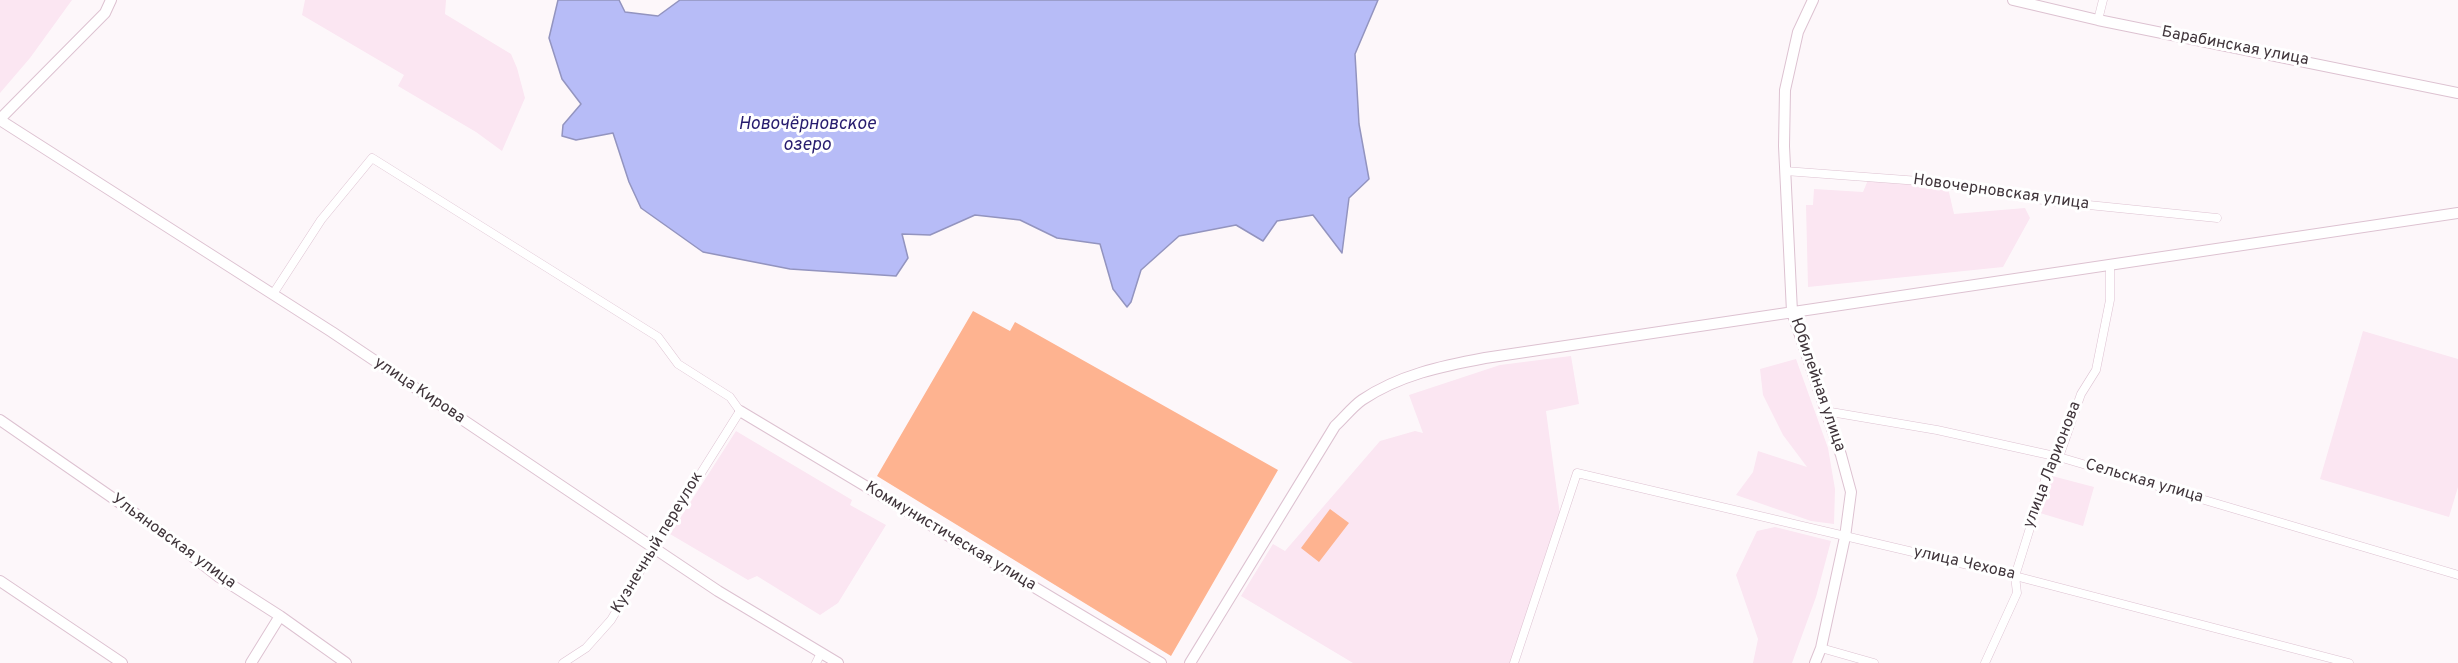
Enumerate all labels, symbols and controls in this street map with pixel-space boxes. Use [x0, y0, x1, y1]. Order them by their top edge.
street label: Барабинская улица [2160, 23, 2310, 71]
water label: Новочёрновское озеро [738, 114, 876, 156]
street label: Новочерновская улица [1912, 171, 2090, 215]
street label: Юбилейная улица [1785, 316, 1849, 454]
street label: улица Кирова [370, 354, 468, 428]
street label: улица Ларионова [2020, 399, 2086, 531]
street label: Сельская улица [2083, 456, 2205, 508]
street label: Кузнечный переулок [608, 469, 708, 617]
street label: Коммунистическая улица [861, 478, 1039, 596]
street label: Ульяновская улица [107, 490, 239, 594]
street label: улица Чехова [1911, 543, 2017, 585]

